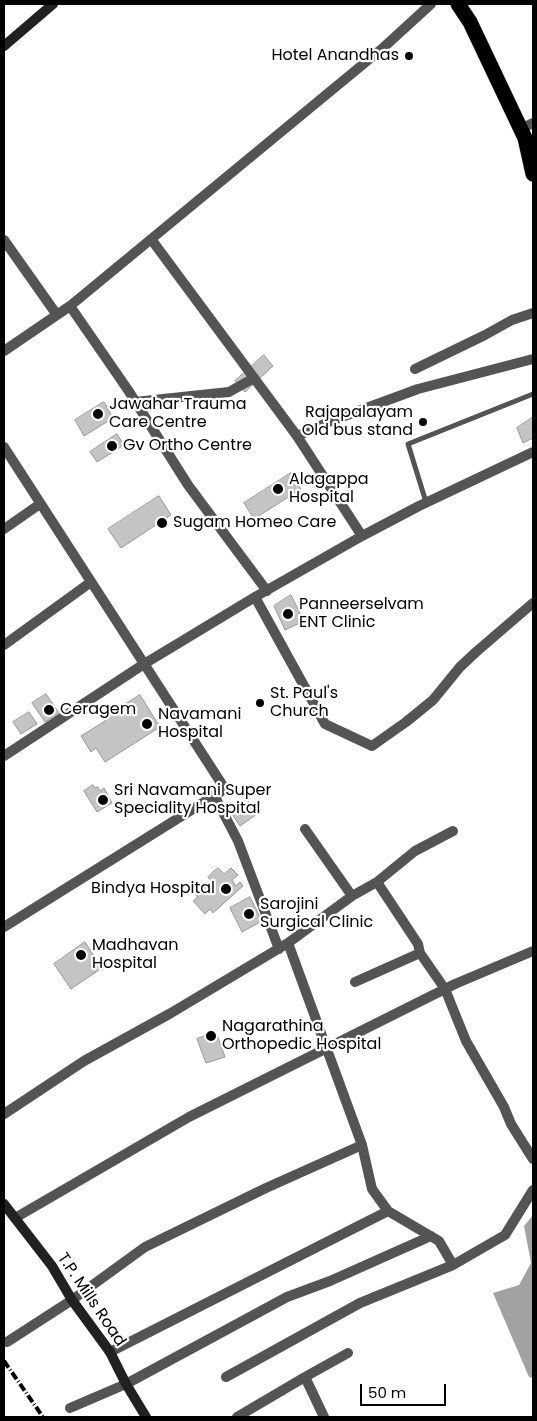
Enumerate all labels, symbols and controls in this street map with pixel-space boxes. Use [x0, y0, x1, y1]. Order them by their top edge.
place label: Hotel Anandhas [271, 46, 399, 66]
marker: Hotel Anandhas [403, 50, 415, 62]
place label: Jawahar Trauma Care Centre [109, 395, 247, 433]
place label: Rajapalayam Old bus stand [302, 403, 413, 441]
marker: Jawahar Trauma Care Centre [91, 407, 105, 421]
marker: Rajapalayam Old bus stand [417, 416, 429, 428]
place label: Gv Ortho Centre [123, 436, 252, 456]
marker: Gv Ortho Centre [105, 439, 119, 453]
place label: Alagappa Hospital [289, 470, 369, 508]
marker: Alagappa Hospital [271, 482, 285, 496]
place label: Sugam Homeo Care [173, 513, 336, 533]
marker: Sugam Homeo Care [155, 516, 169, 530]
place label: Panneerselvam ENT Clinic [299, 595, 424, 633]
marker: Panneerselvam ENT Clinic [281, 607, 295, 621]
place label: St. Paul's Church [270, 684, 338, 722]
marker: St. Paul's Church [254, 697, 266, 709]
place label: Ceragem [60, 700, 136, 720]
marker: Ceragem [42, 703, 56, 717]
place label: Navamani Hospital [158, 705, 241, 743]
marker: Navamani Hospital [140, 717, 154, 731]
place label: Sri Navamani Super Speciality Hospital [114, 781, 272, 819]
marker: Sri Navamani Super Speciality Hospital [96, 793, 110, 807]
place label: Bindya Hospital [91, 879, 215, 899]
marker: Bindya Hospital [219, 882, 233, 896]
place label: Sarojini Surgical Clinic [260, 895, 373, 933]
marker: Sarojini Surgical Clinic [242, 907, 256, 921]
place label: Madhavan Hospital [92, 936, 178, 974]
marker: Madhavan Hospital [74, 948, 88, 962]
place label: Nagarathina Orthopedic Hospital [222, 1017, 381, 1055]
marker: Nagarathina Orthopedic Hospital [204, 1029, 218, 1043]
street label: T.P. Mills Road [53, 1250, 129, 1350]
scale bar [362, 1374, 448, 1406]
text: 50 m [368, 1382, 406, 1403]

